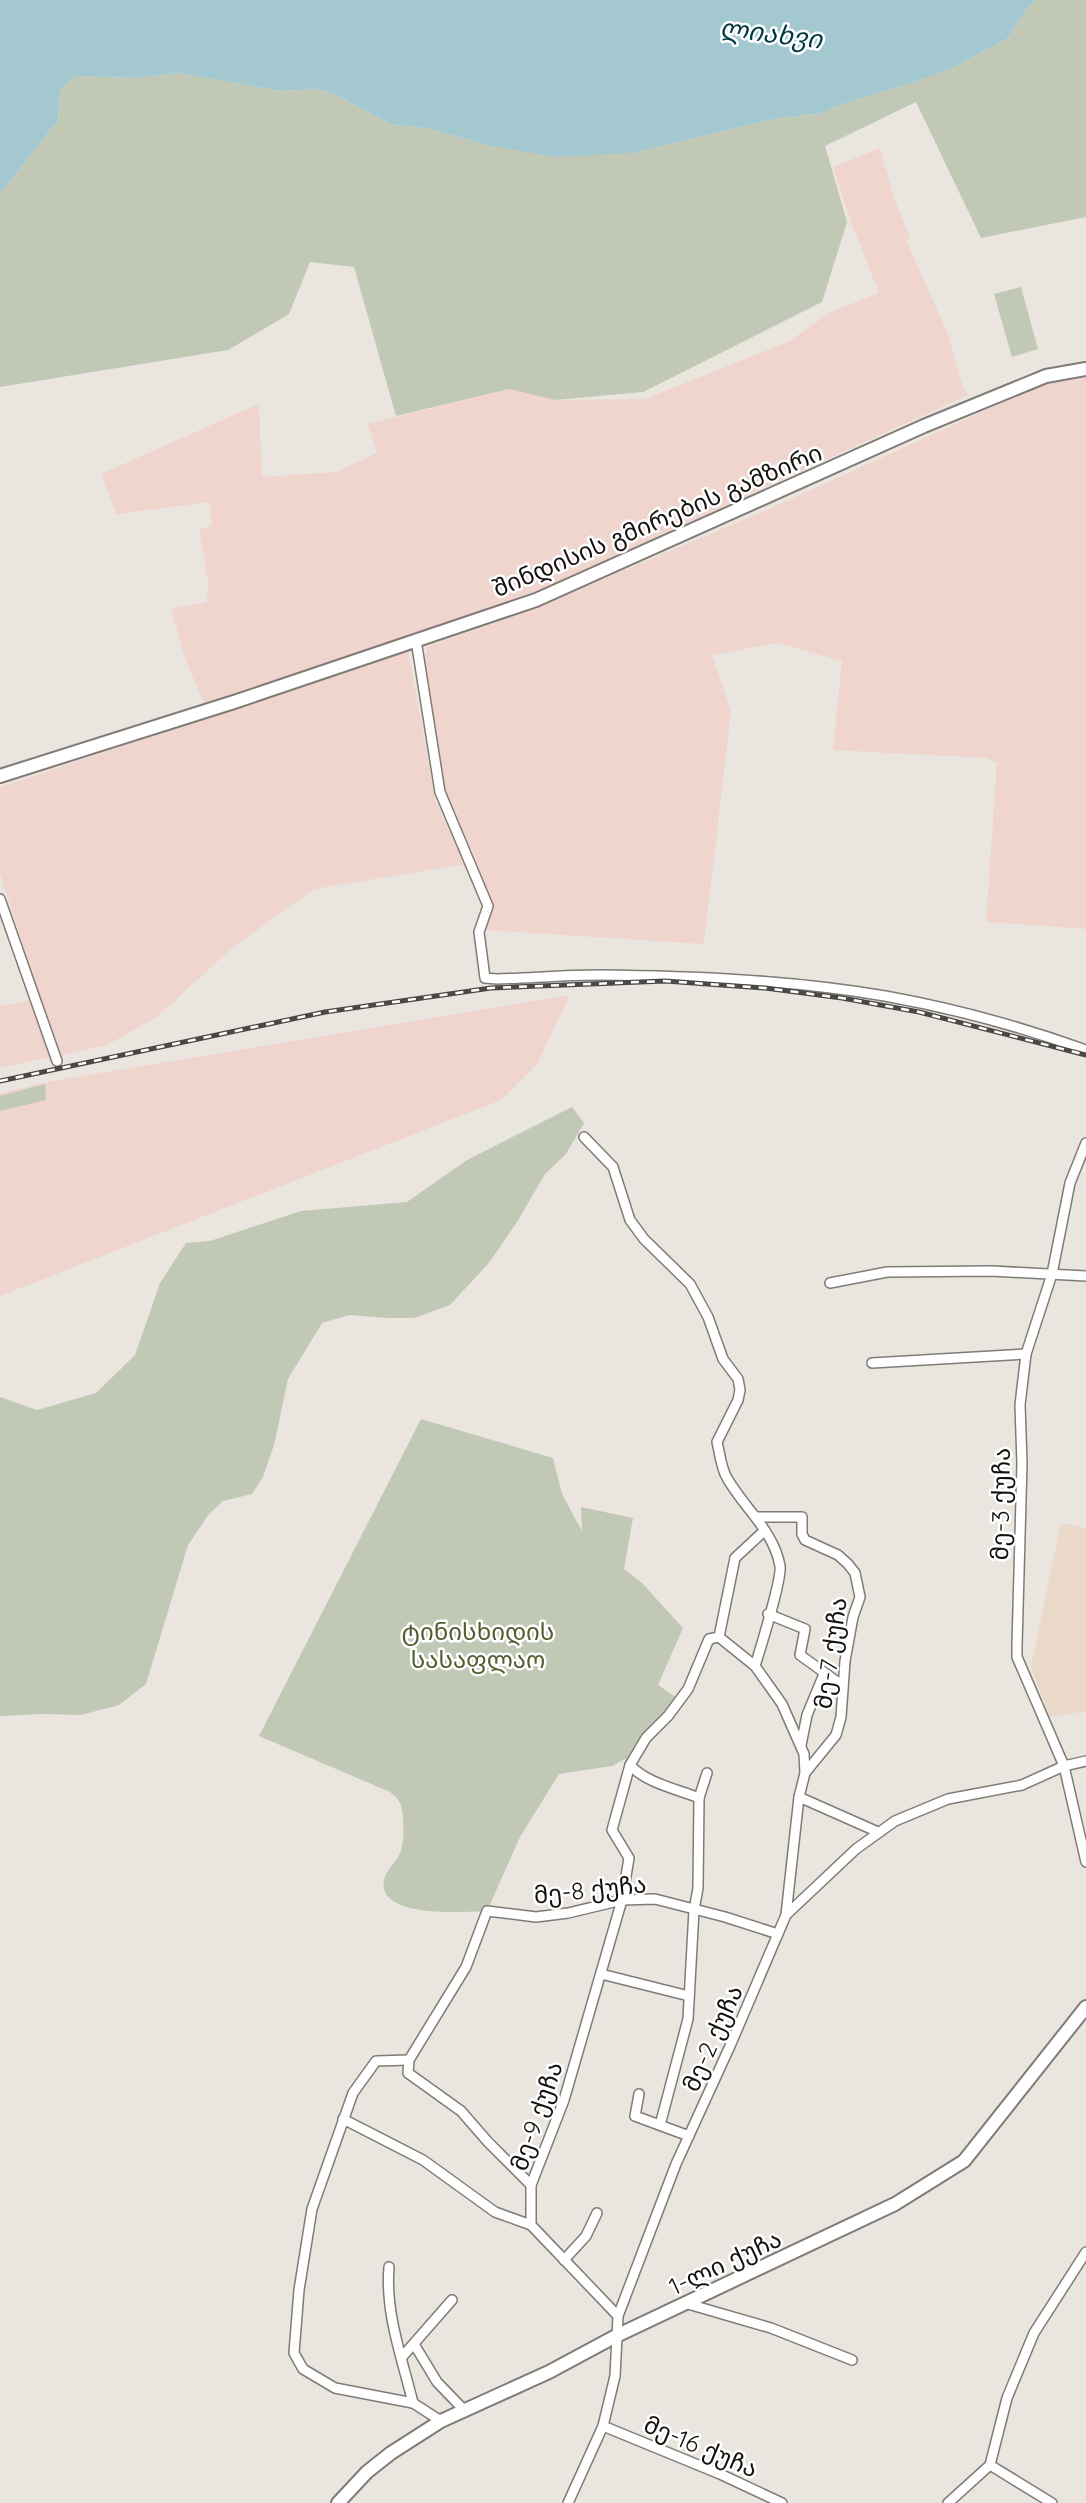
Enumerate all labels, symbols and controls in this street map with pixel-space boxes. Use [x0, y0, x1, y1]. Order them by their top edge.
water label: ლიახვი [718, 10, 825, 56]
street label: შინდისის გმირების გამზირი [488, 437, 826, 603]
street label: მე-3 ქუჩა [984, 1447, 1016, 1561]
street label: მე-7 ქუჩა [807, 1595, 853, 1711]
park label: ტინისხიდის სასაფლაო [402, 1616, 554, 1674]
street label: მე-8 ქუჩა [532, 1868, 648, 1910]
street label: მე-2 ქუჩა [675, 1980, 749, 2096]
street label: მე-9 ქუჩა [503, 2057, 569, 2175]
street label: 1-ლი ქუჩა [664, 2223, 786, 2301]
street label: მე-16 ქუჩა [640, 2409, 762, 2483]

